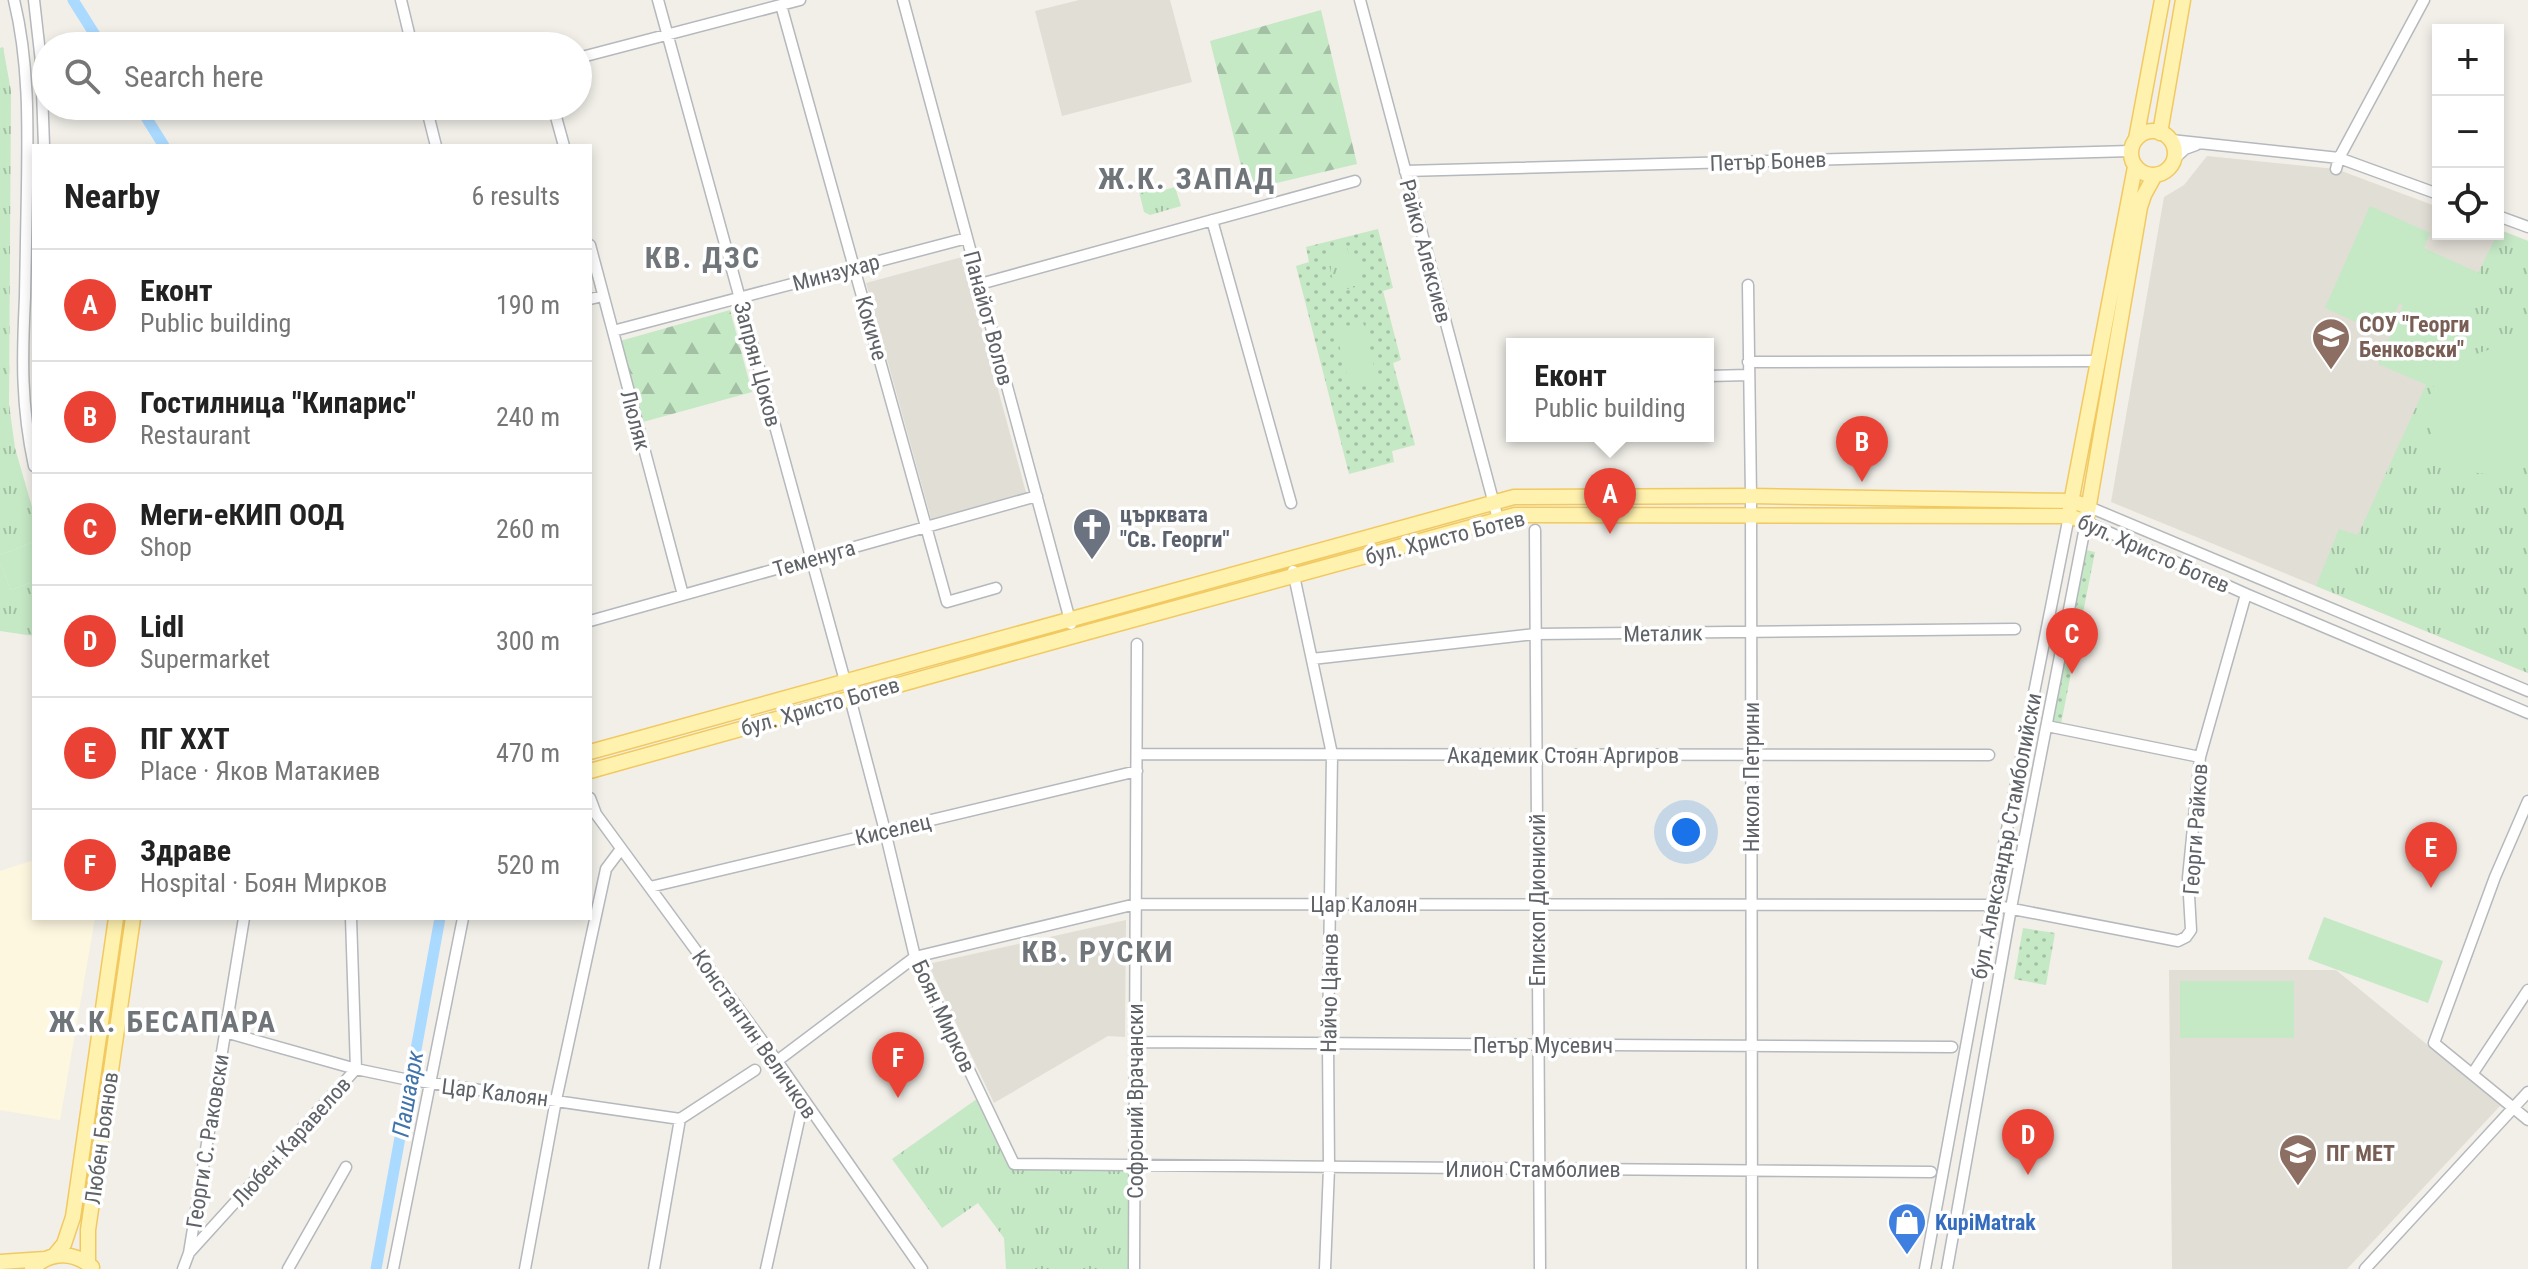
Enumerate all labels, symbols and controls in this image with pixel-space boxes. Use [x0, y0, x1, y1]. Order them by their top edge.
map controls [2432, 24, 2504, 240]
button: + [2432, 24, 2504, 96]
search box [32, 32, 592, 120]
icon: search [60, 54, 104, 98]
text: Search here [124, 59, 264, 94]
button: − [2432, 96, 2504, 168]
street label: Петър Бонев [1709, 147, 1827, 176]
district label: Ж.К. ЗАПАД [1098, 161, 1276, 196]
button: locate [2432, 168, 2504, 240]
text: Nearby [64, 176, 160, 216]
street label: Райко Алексиев [1394, 176, 1457, 326]
text: 6 results [471, 181, 560, 211]
district label: КВ. ДЗС [645, 240, 761, 275]
street label: Панайот Волов [959, 248, 1019, 388]
street label: Минзухар [790, 249, 882, 296]
text: Еконт [140, 273, 213, 308]
text: A [82, 290, 98, 320]
text: 190 m [496, 290, 560, 320]
street label: Кокиче [850, 293, 893, 363]
street label: Запрян Цоков [729, 299, 786, 429]
text: Public building [140, 308, 291, 338]
place label: СОУ "Георги Бенковски" [2359, 312, 2470, 362]
school or university icon: СОУ "Георги Бенковски" [2310, 316, 2352, 371]
popup [1506, 338, 1714, 442]
text: Еконт [1534, 358, 1607, 393]
text: Гостилница "Кипарис" [140, 385, 416, 420]
street label: Люляк [616, 387, 656, 453]
text: Public building [1534, 393, 1686, 423]
text: B [83, 402, 97, 432]
text: 240 m [496, 402, 560, 432]
pin: B [1836, 416, 1888, 482]
text: Restaurant [140, 420, 251, 450]
pin: A [1584, 468, 1636, 534]
text: Меги-еКИП ООД [140, 497, 344, 532]
place label: църквата "Св. Георги" [1120, 502, 1230, 552]
church icon: църквата "Св. Георги" [1071, 506, 1113, 561]
street label: бул. Христо Ботев [1363, 506, 1528, 569]
street label: бул. Христо Ботев [2074, 509, 2234, 598]
text: C [83, 514, 97, 544]
text: 260 m [496, 514, 560, 544]
text: Shop [140, 532, 192, 562]
street label: Теменуга [770, 535, 858, 582]
pin: C [2046, 608, 2098, 674]
text: Lidl [140, 609, 184, 644]
street label: Металик [1623, 620, 1703, 647]
text: D [83, 626, 97, 656]
text: 300 m [496, 626, 560, 656]
text: Supermarket [140, 644, 270, 674]
street label: бул. Христо Ботев [738, 672, 902, 741]
street label: бул. Александър Стамболийски [1966, 691, 2047, 981]
street label: Никола Петрини [1739, 702, 1764, 852]
text: ПГ ХХТ [140, 721, 230, 756]
text: E [84, 738, 96, 768]
text: 470 m [496, 738, 560, 768]
street label: Академик Стоян Аргиров [1447, 743, 1679, 768]
text: Place · Яков Матакиев [140, 756, 380, 786]
street label: Георги Райков [2178, 763, 2213, 896]
street label: Киселец [853, 809, 933, 850]
your location [1666, 812, 1706, 852]
street label: Епископ Дионисий [1525, 814, 1550, 986]
pin: E [2405, 822, 2457, 888]
text: Здраве [140, 833, 231, 868]
text: F [84, 850, 96, 880]
text: 520 m [496, 850, 560, 880]
text: Hospital · Боян Мирков [140, 868, 387, 898]
street label: Цар Калоян [1310, 892, 1418, 917]
street label: Найчо Цанов [1316, 933, 1343, 1053]
district label: КВ. РУСКИ [1022, 934, 1174, 969]
street label: Константин Величков [687, 945, 822, 1123]
street label: Боян Мирков [907, 956, 980, 1076]
street label: Софроний Врачански [1123, 1003, 1148, 1199]
district label: Ж.К. БЕСАПАРА [49, 1004, 277, 1039]
pin: F [872, 1032, 924, 1098]
street label: Петър Мусевич [1473, 1033, 1613, 1058]
water label: Пашаарк [387, 1048, 429, 1139]
street label: Георги С. Раковски [181, 1052, 234, 1230]
street label: Любен Боянов [80, 1070, 123, 1206]
street label: Любен Каравелов [227, 1072, 356, 1211]
street label: Цар Калоян [440, 1074, 550, 1111]
pin: D [2002, 1109, 2054, 1175]
school or university icon: ПГ МЕТ [2277, 1132, 2319, 1187]
place label: ПГ МЕТ [2326, 1141, 2395, 1166]
street label: Илион Стамболиев [1445, 1157, 1621, 1182]
shop icon: KupiMatrak [1886, 1201, 1928, 1256]
place label: KupiMatrak [1935, 1210, 2036, 1235]

